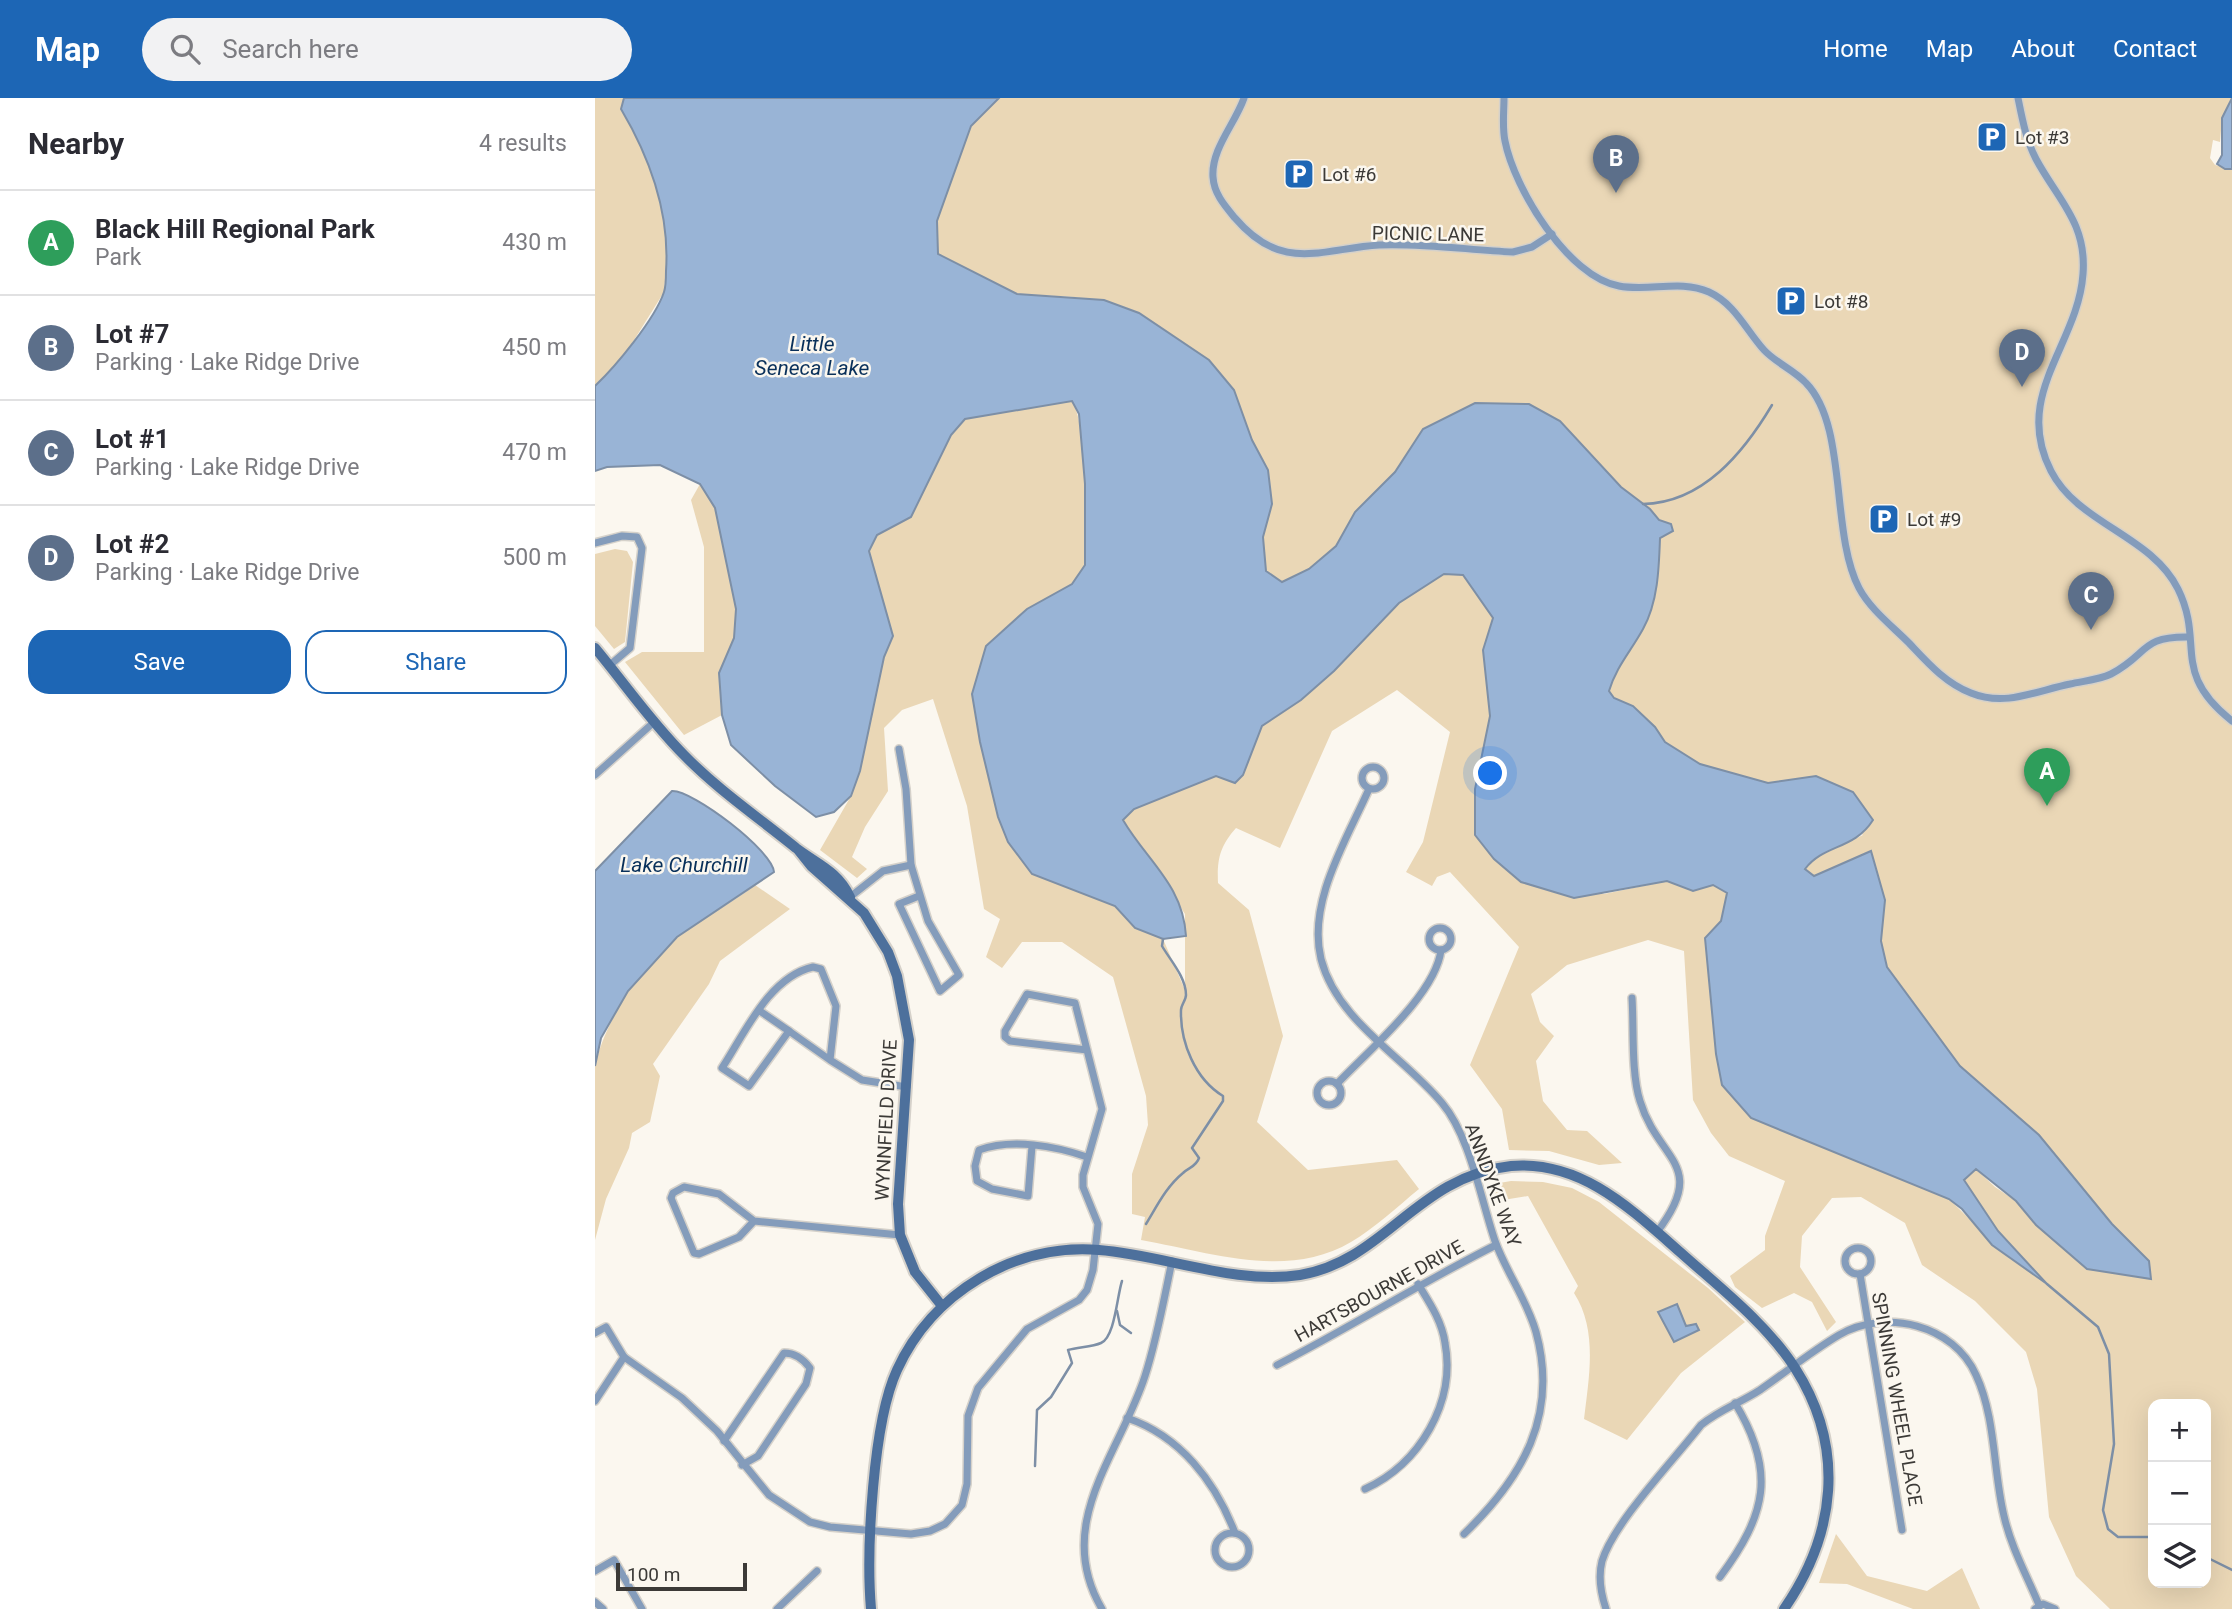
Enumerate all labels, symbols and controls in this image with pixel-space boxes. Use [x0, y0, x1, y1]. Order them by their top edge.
search box [142, 18, 632, 81]
text: Map [35, 30, 100, 69]
icon: search [166, 30, 204, 68]
text: Search here [222, 34, 359, 64]
text: Home [1823, 35, 1888, 63]
text: Map [1926, 35, 1973, 63]
text: About [2011, 35, 2075, 63]
text: Contact [2113, 35, 2197, 63]
parking icon: Lot #3 [1975, 120, 2009, 154]
text: Nearby [28, 126, 124, 161]
place label: Lot #3 [2015, 126, 2069, 149]
text: 4 results [479, 130, 567, 157]
pin: B [1593, 135, 1639, 193]
parking icon: Lot #6 [1282, 157, 1316, 191]
place label: Lot #6 [1322, 163, 1376, 186]
text: Black Hill Regional Park [95, 214, 375, 244]
street label: PICNIC LANE [1372, 222, 1485, 246]
text: A [43, 229, 59, 256]
text: 430 m [502, 229, 567, 256]
text: Park [95, 244, 141, 271]
parking icon: Lot #8 [1774, 284, 1808, 318]
place label: Lot #8 [1814, 290, 1868, 313]
text: Lot #7 [95, 319, 169, 349]
pin: D [1999, 329, 2045, 387]
water label: Little Seneca Lake [755, 332, 870, 380]
text: B [44, 334, 58, 361]
text: 450 m [502, 334, 567, 361]
text: Parking · Lake Ridge Drive [95, 349, 359, 376]
text: Lot #1 [95, 424, 169, 454]
text: C [43, 439, 59, 466]
text: 470 m [502, 439, 567, 466]
text: Parking · Lake Ridge Drive [95, 454, 359, 481]
parking icon: Lot #9 [1867, 502, 1901, 536]
place label: Lot #9 [1907, 508, 1961, 531]
text: Lot #2 [95, 529, 169, 559]
text: D [44, 544, 58, 571]
text: 500 m [502, 544, 567, 571]
text: Parking · Lake Ridge Drive [95, 559, 359, 586]
pin: C [2068, 572, 2114, 630]
button: Save [28, 630, 291, 694]
button: Share [305, 630, 567, 694]
pin: A [2024, 748, 2070, 806]
your location [1473, 756, 1507, 790]
water label: Lake Churchill [620, 853, 749, 877]
street label: WYNNFIELD DRIVE [870, 1039, 902, 1201]
street label: ANNDYKE WAY [1460, 1120, 1526, 1250]
street label: HARTSBOURNE DRIVE [1290, 1235, 1468, 1347]
street label: SPINNING WHEEL PLACE [1867, 1290, 1927, 1508]
map controls [2148, 1399, 2211, 1588]
button: + [2148, 1399, 2211, 1462]
button: − [2148, 1462, 2211, 1525]
button: layers [2148, 1525, 2211, 1588]
scale bar [616, 1560, 747, 1592]
text: 100 m [627, 1563, 680, 1586]

